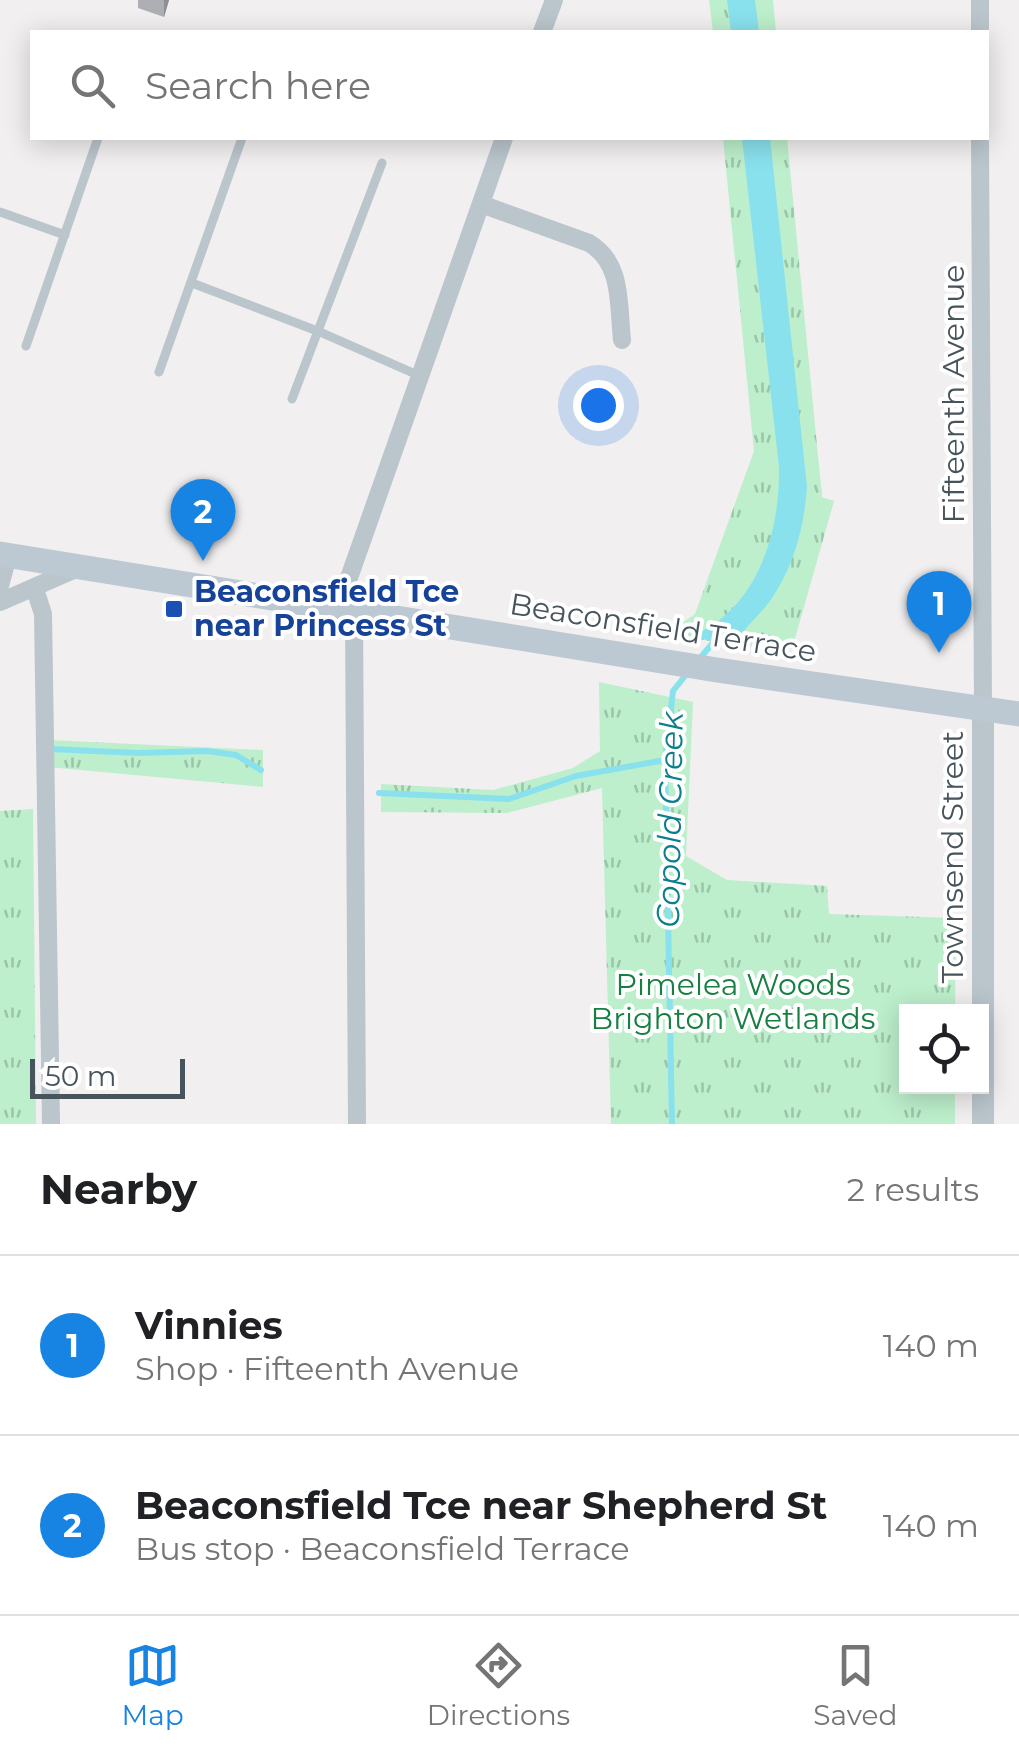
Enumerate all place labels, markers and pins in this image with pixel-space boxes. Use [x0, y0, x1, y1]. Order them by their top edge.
pin: 2 [170, 478, 236, 561]
pin: 1 [906, 570, 972, 653]
place label: Beaconsfield Tce near Princess St [194, 573, 459, 644]
marker: Beaconsfield Tce near Princess St [163, 598, 185, 620]

